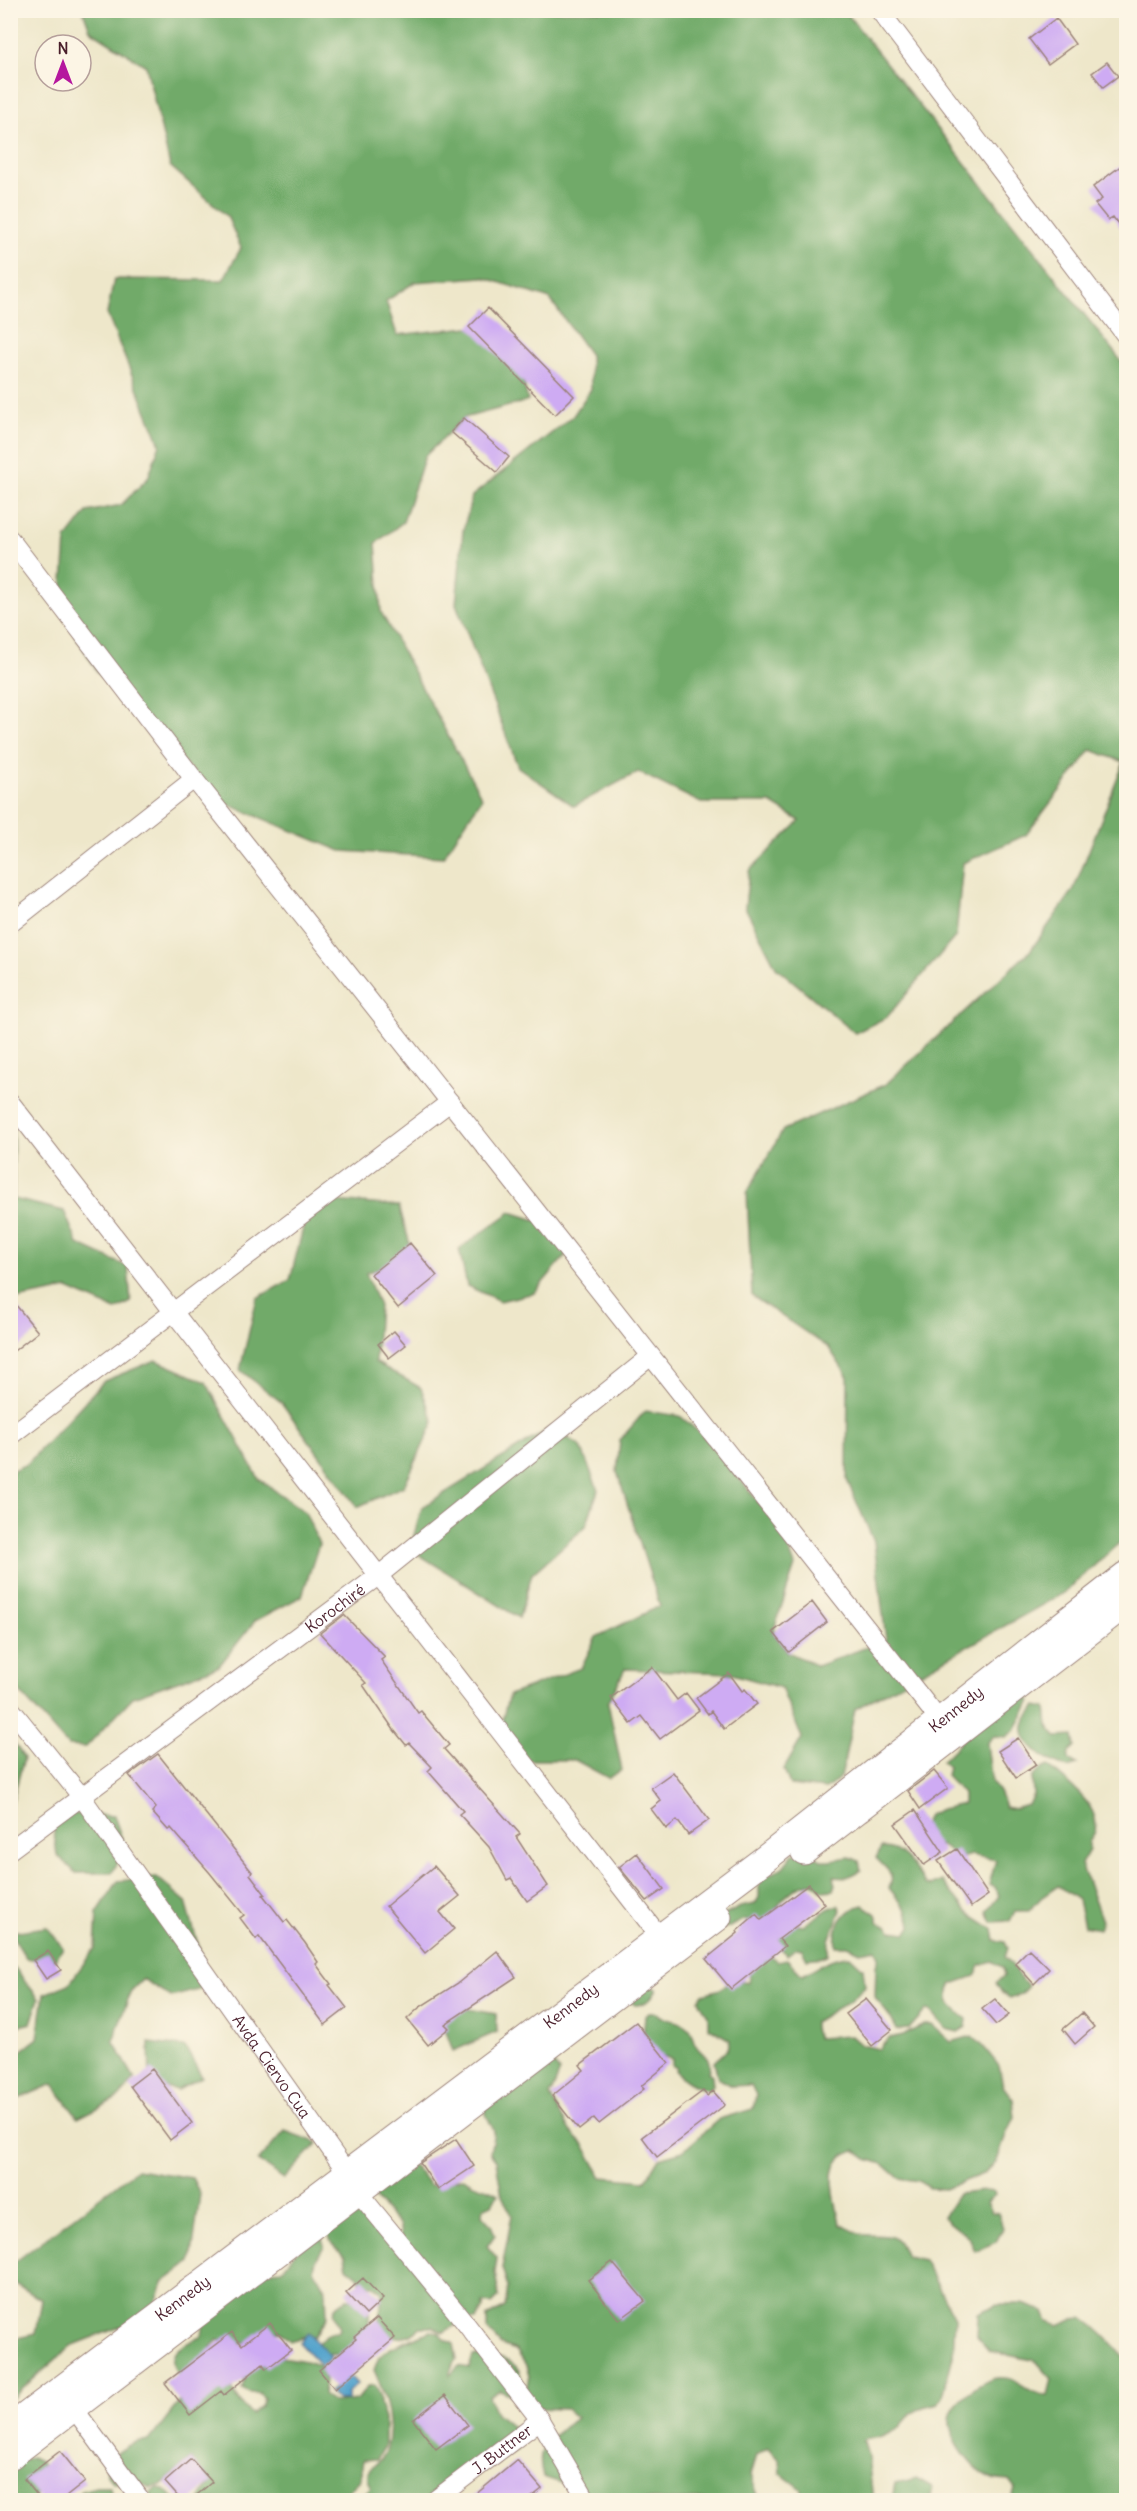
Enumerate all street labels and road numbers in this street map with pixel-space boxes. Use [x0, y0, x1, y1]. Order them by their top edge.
street label: Korochiré [301, 1579, 369, 1637]
street label: Kennedy [924, 1681, 987, 1737]
street label: Kennedy [539, 1978, 602, 2033]
street label: Avda. Ciervo Cua [229, 2011, 315, 2122]
street label: Kennedy [151, 2271, 214, 2325]
street label: J. Buttner [468, 2420, 536, 2478]

